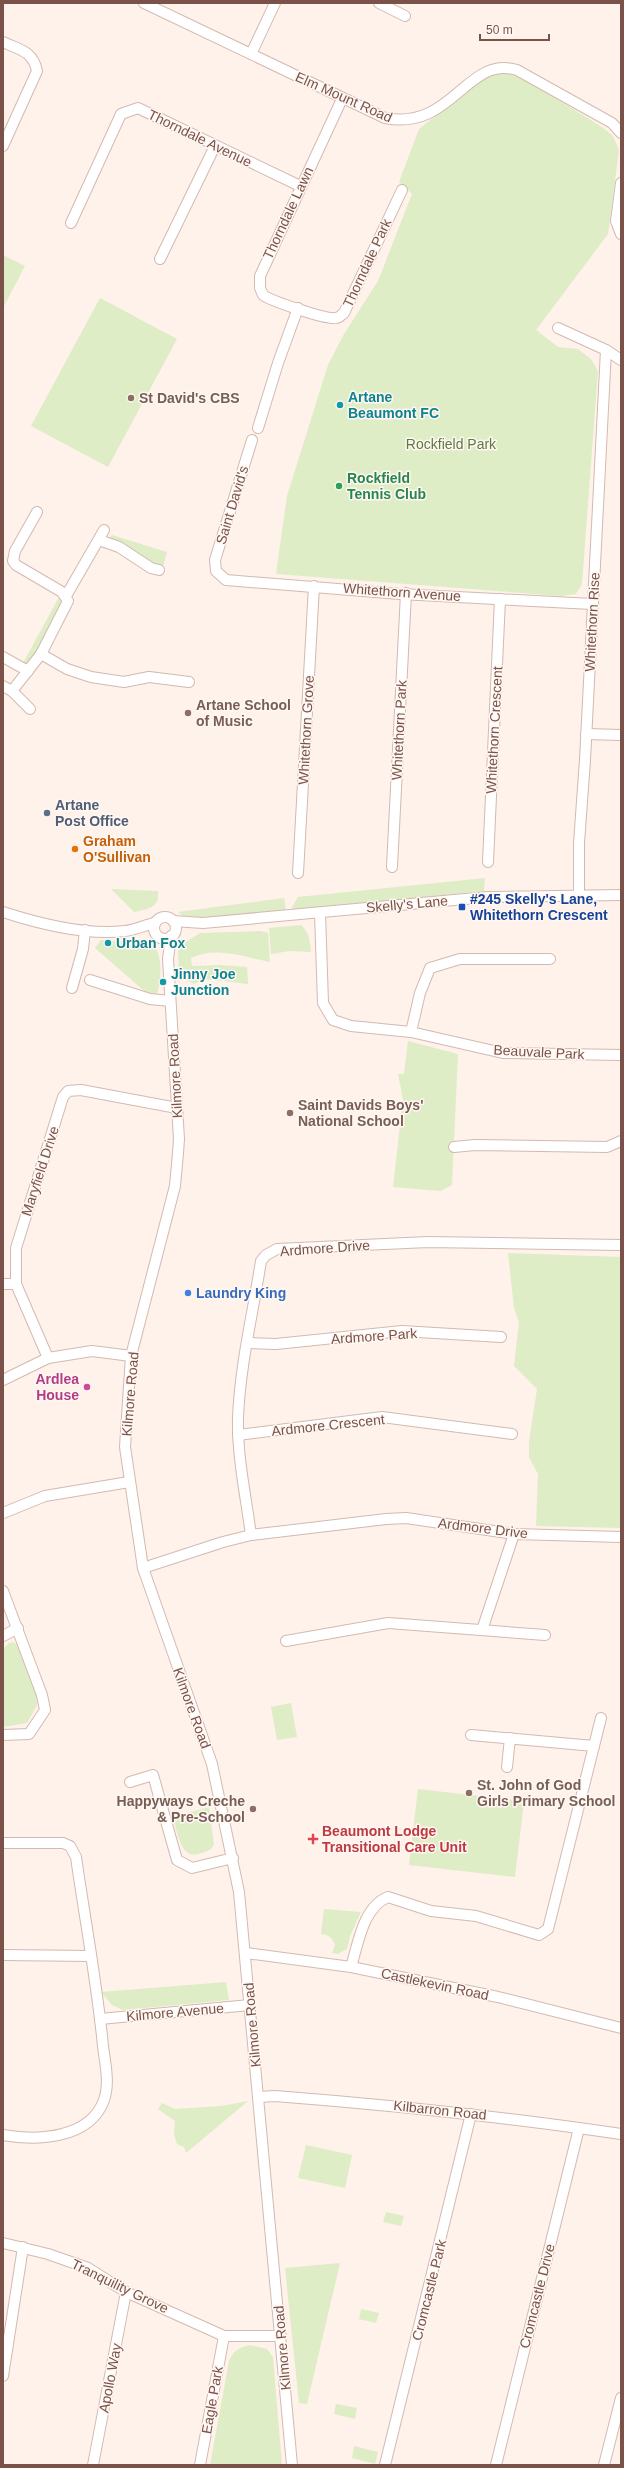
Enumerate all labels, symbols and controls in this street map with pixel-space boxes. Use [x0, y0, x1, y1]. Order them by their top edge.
scale bar [480, 16, 549, 42]
text: 50 m [486, 23, 513, 37]
street label: Elm Mount Road [293, 68, 395, 126]
street label: Thorndale Avenue [146, 106, 255, 170]
street label: Thorndale Lawn [260, 164, 316, 262]
street label: Thorndale Park [340, 215, 395, 310]
place label: Artane Beaumont FC [348, 389, 439, 421]
place label: St David's CBS [139, 390, 240, 406]
marker: St David's CBS [126, 393, 136, 403]
marker: Artane Beaumont FC [335, 400, 345, 410]
park label: Rockfield Park [406, 436, 497, 452]
street label: Saint David's [212, 464, 252, 546]
place label: Rockfield Tennis Club [347, 470, 426, 502]
marker: Rockfield Tennis Club [334, 481, 344, 491]
street label: Whitethorn Rise [581, 572, 603, 672]
street label: Whitethorn Avenue [343, 580, 462, 604]
street label: Whitethorn Crescent [483, 666, 505, 794]
street label: Whitethorn Grove [295, 675, 317, 785]
street label: Whitethorn Park [388, 678, 410, 781]
place label: Artane School of Music [196, 697, 291, 729]
marker: Artane School of Music [183, 708, 193, 718]
place label: Artane Post Office [55, 797, 129, 829]
marker: Artane Post Office [42, 808, 52, 818]
place label: Graham O'Sullivan [83, 833, 151, 865]
marker: Graham O'Sullivan [70, 844, 80, 854]
place label: #245 Skelly's Lane, Whitethorn Crescent [470, 891, 608, 923]
street label: Skelly's Lane [365, 892, 449, 916]
marker: #245 Skelly's Lane, Whitethorn Crescent [457, 902, 467, 912]
place label: Urban Fox [116, 935, 185, 951]
marker: Urban Fox [103, 938, 113, 948]
place label: Jinny Joe Junction [171, 966, 236, 998]
marker: Jinny Joe Junction [158, 977, 168, 987]
street label: Kilmore Road [165, 1033, 185, 1119]
street label: Beauvale Park [493, 1042, 586, 1062]
place label: Saint Davids Boys' National School [298, 1097, 423, 1129]
marker: Saint Davids Boys' National School [285, 1108, 295, 1118]
street label: Maryfield Drive [18, 1124, 62, 1218]
street label: Ardmore Drive [279, 1237, 371, 1259]
place label: Laundry King [196, 1285, 286, 1301]
marker: Laundry King [183, 1288, 193, 1298]
street label: Ardmore Park [330, 1325, 419, 1347]
street label: Kilmore Road [118, 1351, 142, 1437]
place label: Ardlea House [35, 1371, 79, 1403]
marker: Ardlea House [82, 1382, 92, 1392]
street label: Ardmore Crescent [271, 1411, 385, 1439]
street label: Ardmore Drive [437, 1515, 529, 1541]
street label: Kilmore Road [170, 1665, 214, 1751]
place label: St. John of God Girls Primary School [477, 1777, 616, 1809]
marker: St. John of God Girls Primary School [464, 1788, 474, 1798]
place label: Happyways Creche & Pre-School [117, 1793, 245, 1825]
marker: Happyways Creche & Pre-School [248, 1804, 258, 1814]
place label: Beaumont Lodge Transitional Care Unit [322, 1823, 467, 1855]
marker: Beaumont Lodge Transitional Care Unit [307, 1833, 319, 1845]
street label: Castlekevin Road [380, 1965, 490, 2003]
street label: Kilmore Road [240, 1982, 264, 2068]
street label: Kilmore Avenue [126, 2000, 225, 2024]
street label: Kilbarron Road [393, 2097, 487, 2123]
street label: Cromcastle Park [409, 2237, 450, 2342]
street label: Cromcastle Drive [516, 2242, 558, 2350]
street label: Tranquility Grove [69, 2256, 171, 2317]
street label: Kilmore Road [270, 2305, 294, 2391]
street label: Apollo Way [95, 2342, 125, 2414]
street label: Eagle Park [198, 2364, 226, 2435]

